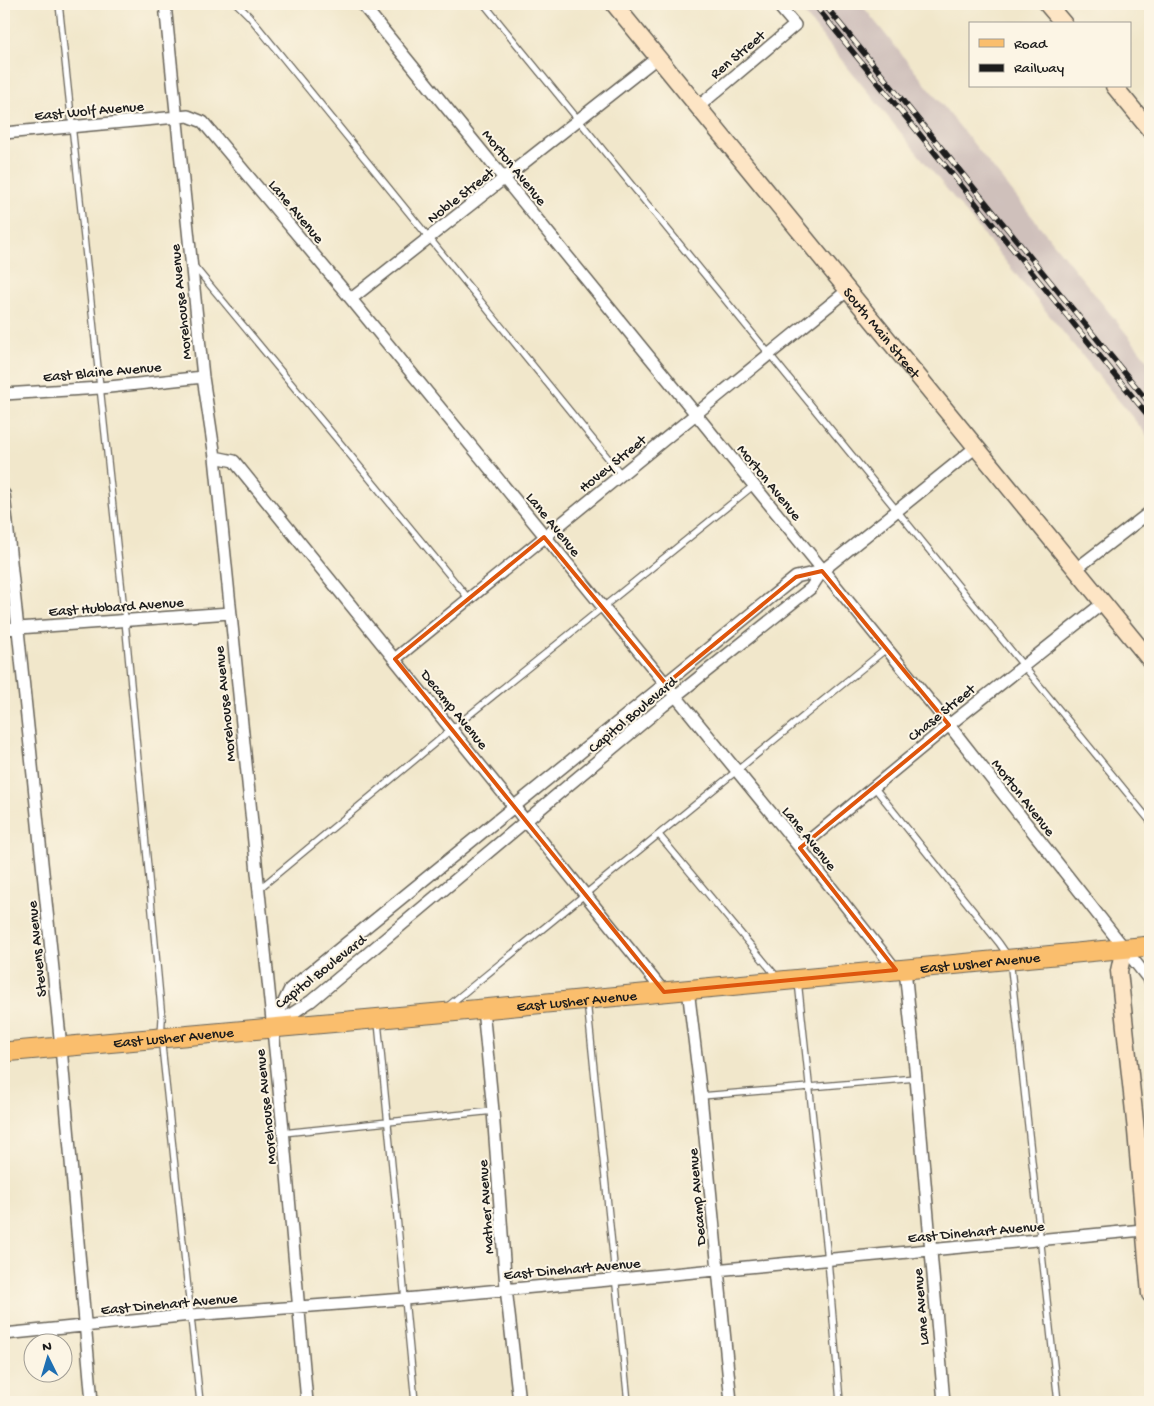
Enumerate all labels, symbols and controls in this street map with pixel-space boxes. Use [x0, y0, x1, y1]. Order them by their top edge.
legend [969, 22, 1132, 88]
street label: Ren Street [707, 26, 771, 84]
text: Road [1014, 36, 1048, 54]
text: Railway [1014, 60, 1065, 78]
street label: East Wolf Avenue [34, 98, 145, 126]
street label: Morton Avenue [477, 126, 550, 210]
street label: Noble Street [424, 164, 500, 228]
street label: Lane Avenue [264, 177, 327, 248]
street label: Morehouse Avenue [167, 243, 197, 360]
street label: South Main Street [838, 284, 924, 384]
street label: East Blaine Avenue [42, 359, 162, 387]
street label: Hovey Street [576, 431, 652, 497]
street label: Morton Avenue [732, 441, 805, 525]
street label: Lane Avenue [521, 490, 584, 561]
street label: East Hubbard Avenue [48, 594, 185, 622]
street label: Morehouse Avenue [211, 645, 241, 762]
street label: Decamp Avenue [415, 666, 491, 754]
street label: Capitol Boulevard [585, 672, 682, 758]
street label: Chase Street [905, 680, 981, 746]
street label: Morton Avenue [987, 756, 1058, 841]
street label: Lane Avenue [777, 804, 840, 875]
street label: Stevens Avenue [24, 900, 52, 998]
street label: Capitol Boulevard [272, 931, 371, 1014]
street label: East Lusher Avenue [919, 949, 1041, 979]
street label: East Lusher Avenue [516, 987, 638, 1017]
street label: East Lusher Avenue [113, 1024, 235, 1053]
street label: Morehouse Avenue [252, 1048, 282, 1165]
street label: Decamp Avenue [685, 1147, 711, 1247]
street label: Mather Avenue [475, 1159, 499, 1255]
street label: East Dinehart Avenue [907, 1218, 1046, 1248]
street label: East Dinehart Avenue [503, 1255, 642, 1285]
street label: Lane Avenue [910, 1267, 934, 1346]
street label: East Dinehart Avenue [100, 1290, 239, 1320]
north arrow [22, 1334, 72, 1384]
text: N [42, 1339, 52, 1356]

